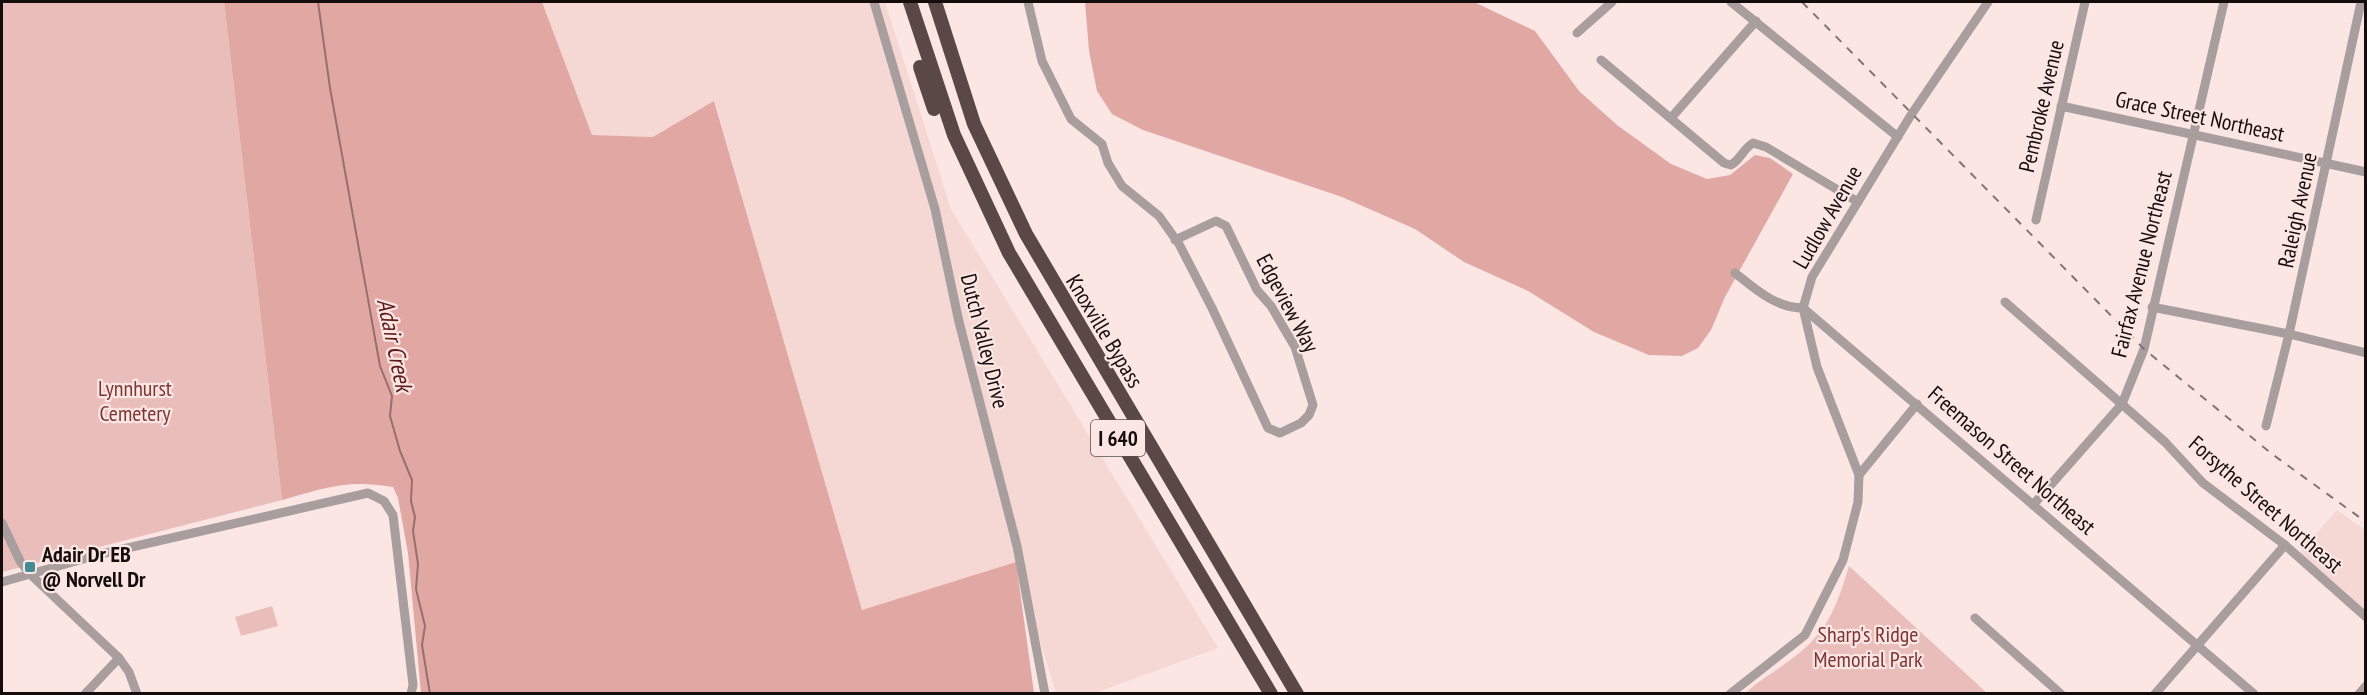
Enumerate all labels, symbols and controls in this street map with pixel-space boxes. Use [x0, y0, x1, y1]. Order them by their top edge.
street label: Pembroke Avenue [2012, 37, 2070, 175]
street label: Grace Street Northeast [2113, 84, 2287, 148]
street label: Raleigh Avenue [2271, 150, 2323, 270]
street label: Ludlow Avenue [1786, 160, 1868, 274]
street label: Fairfax Avenue Northeast [2104, 168, 2178, 360]
street label: Edgeview Way [1250, 249, 1326, 358]
street label: Knoxville Bypass [1060, 269, 1150, 393]
street label: Dutch Valley Drive [955, 271, 1015, 411]
water label: Adair Creek [370, 296, 421, 397]
park label: Lynnhurst Cemetery [98, 374, 172, 427]
street label: Freemason Street Northeast [1923, 380, 2101, 540]
road number: I 640 [1091, 420, 1145, 456]
street label: Forsythe Street Northeast [2183, 429, 2349, 579]
place label: Adair Dr EB @ Norvell Dr [41, 540, 146, 593]
marker: Adair Dr EB @ Norvell Dr [23, 560, 37, 574]
park label: Sharp's Ridge Memorial Park [1813, 620, 1923, 673]

